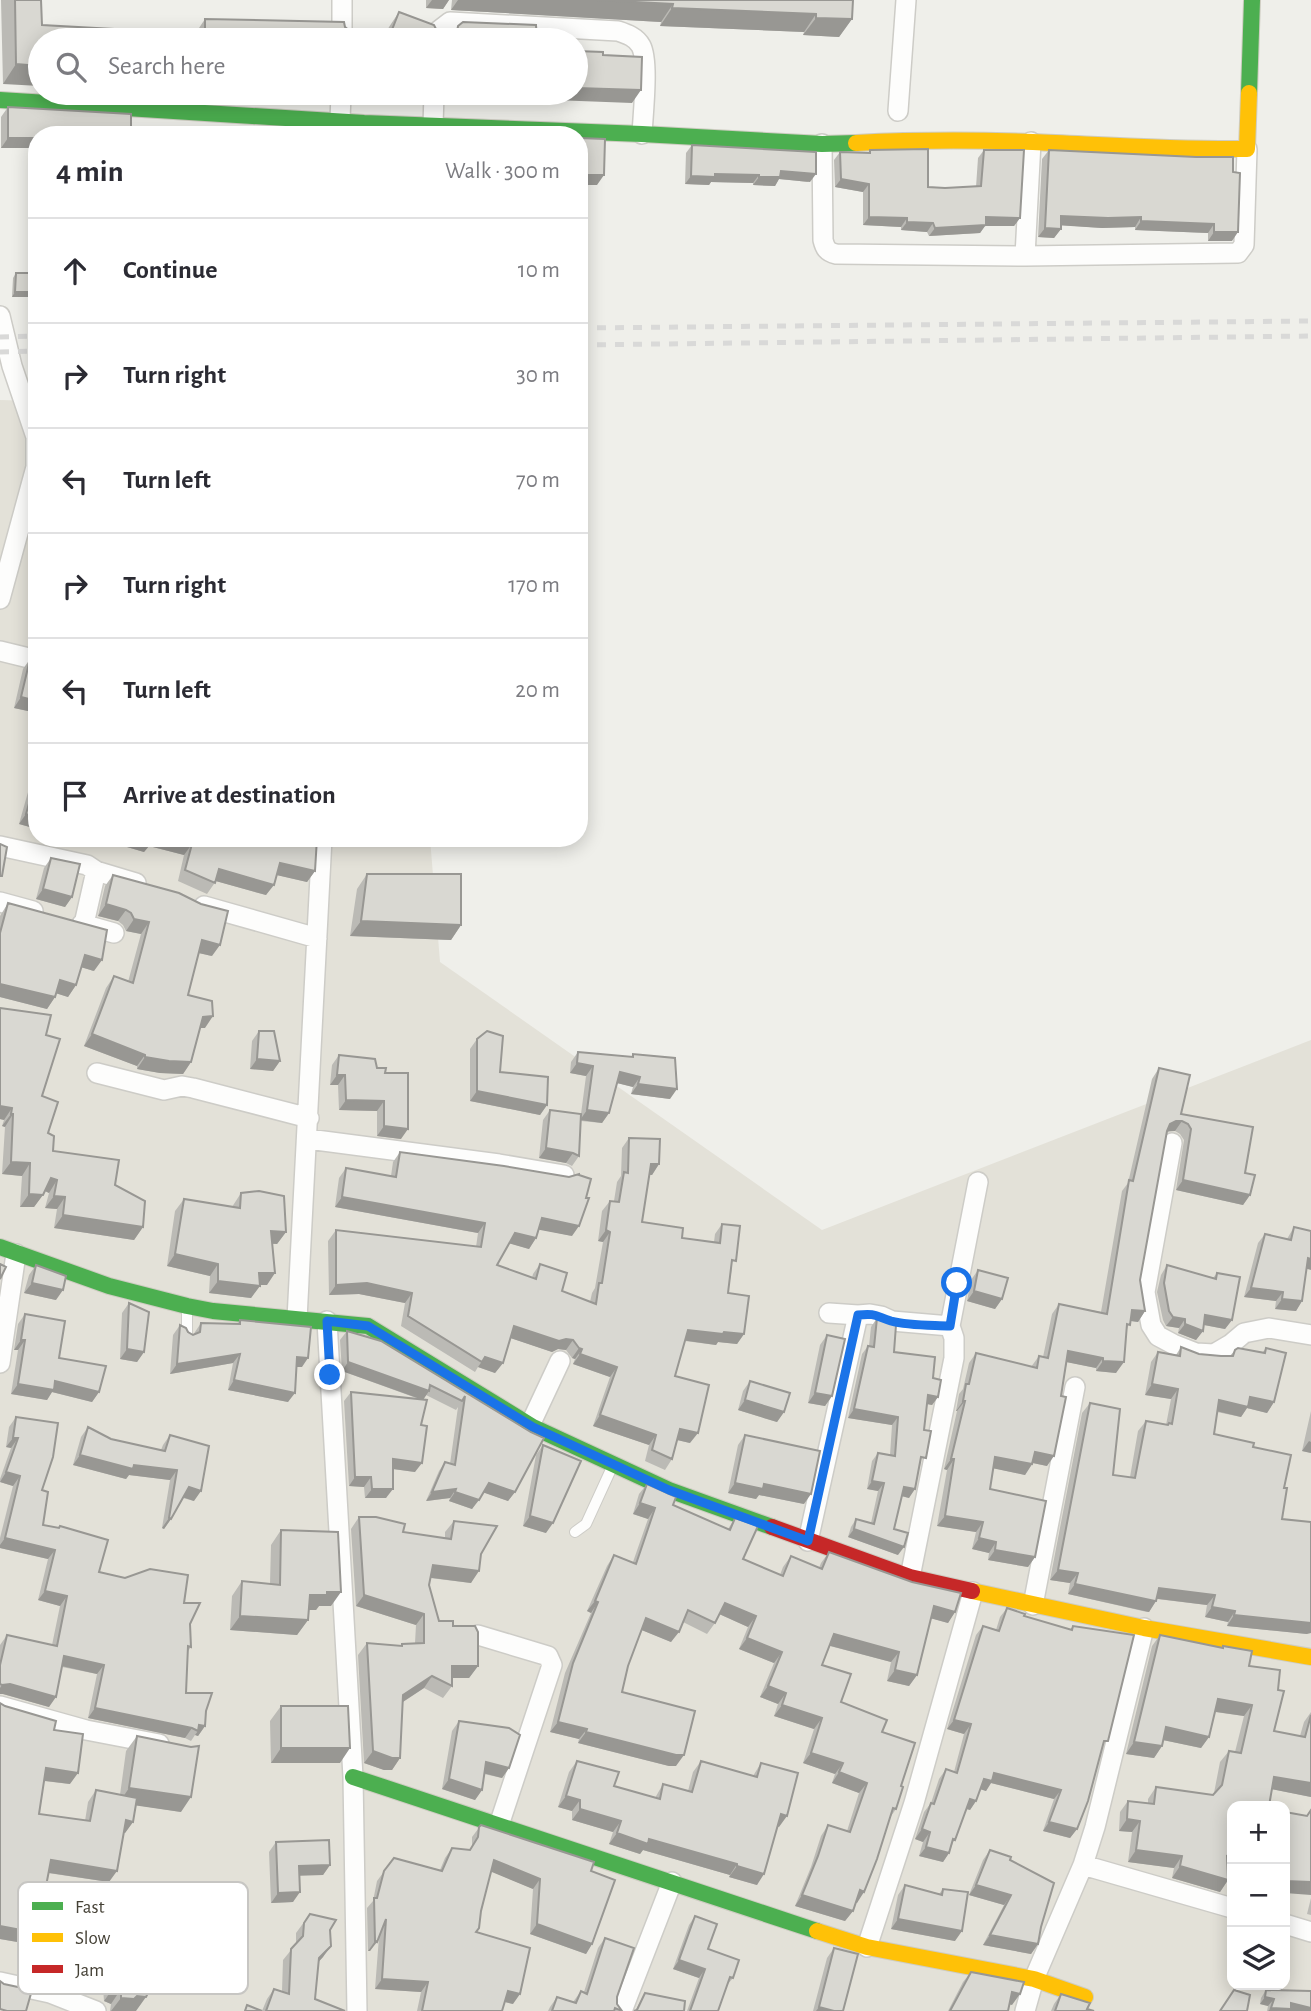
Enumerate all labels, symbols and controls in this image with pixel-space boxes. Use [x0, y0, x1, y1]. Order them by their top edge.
search box [28, 28, 588, 105]
icon: search [52, 48, 90, 86]
text: Search here [108, 53, 226, 79]
text: 4 min [56, 157, 124, 187]
text: Walk · 300 m [445, 160, 560, 183]
icon: ahead [56, 252, 94, 290]
text: Continue [123, 257, 218, 283]
text: 10 m [518, 259, 560, 282]
icon: right [56, 357, 94, 395]
text: Turn right [123, 362, 226, 388]
text: 30 m [516, 364, 560, 387]
icon: left [56, 462, 94, 500]
text: Turn left [123, 467, 211, 493]
text: 70 m [516, 469, 560, 492]
icon: right [56, 567, 94, 605]
text: Turn right [123, 572, 226, 598]
text: 170 m [508, 574, 560, 597]
icon: left [56, 672, 94, 710]
text: Turn left [123, 677, 211, 703]
text: 20 m [515, 679, 560, 702]
icon: arrive [56, 777, 94, 815]
text: Arrive at destination [123, 782, 336, 808]
route start [941, 1267, 972, 1298]
route end [314, 1359, 345, 1390]
map controls [1227, 1801, 1290, 1990]
button: + [1227, 1801, 1290, 1864]
button: − [1227, 1864, 1290, 1927]
legend [18, 1882, 248, 1994]
text: Fast [75, 1898, 105, 1917]
button: layers [1227, 1927, 1290, 1990]
text: Slow [75, 1929, 111, 1948]
text: Jam [75, 1961, 104, 1980]

